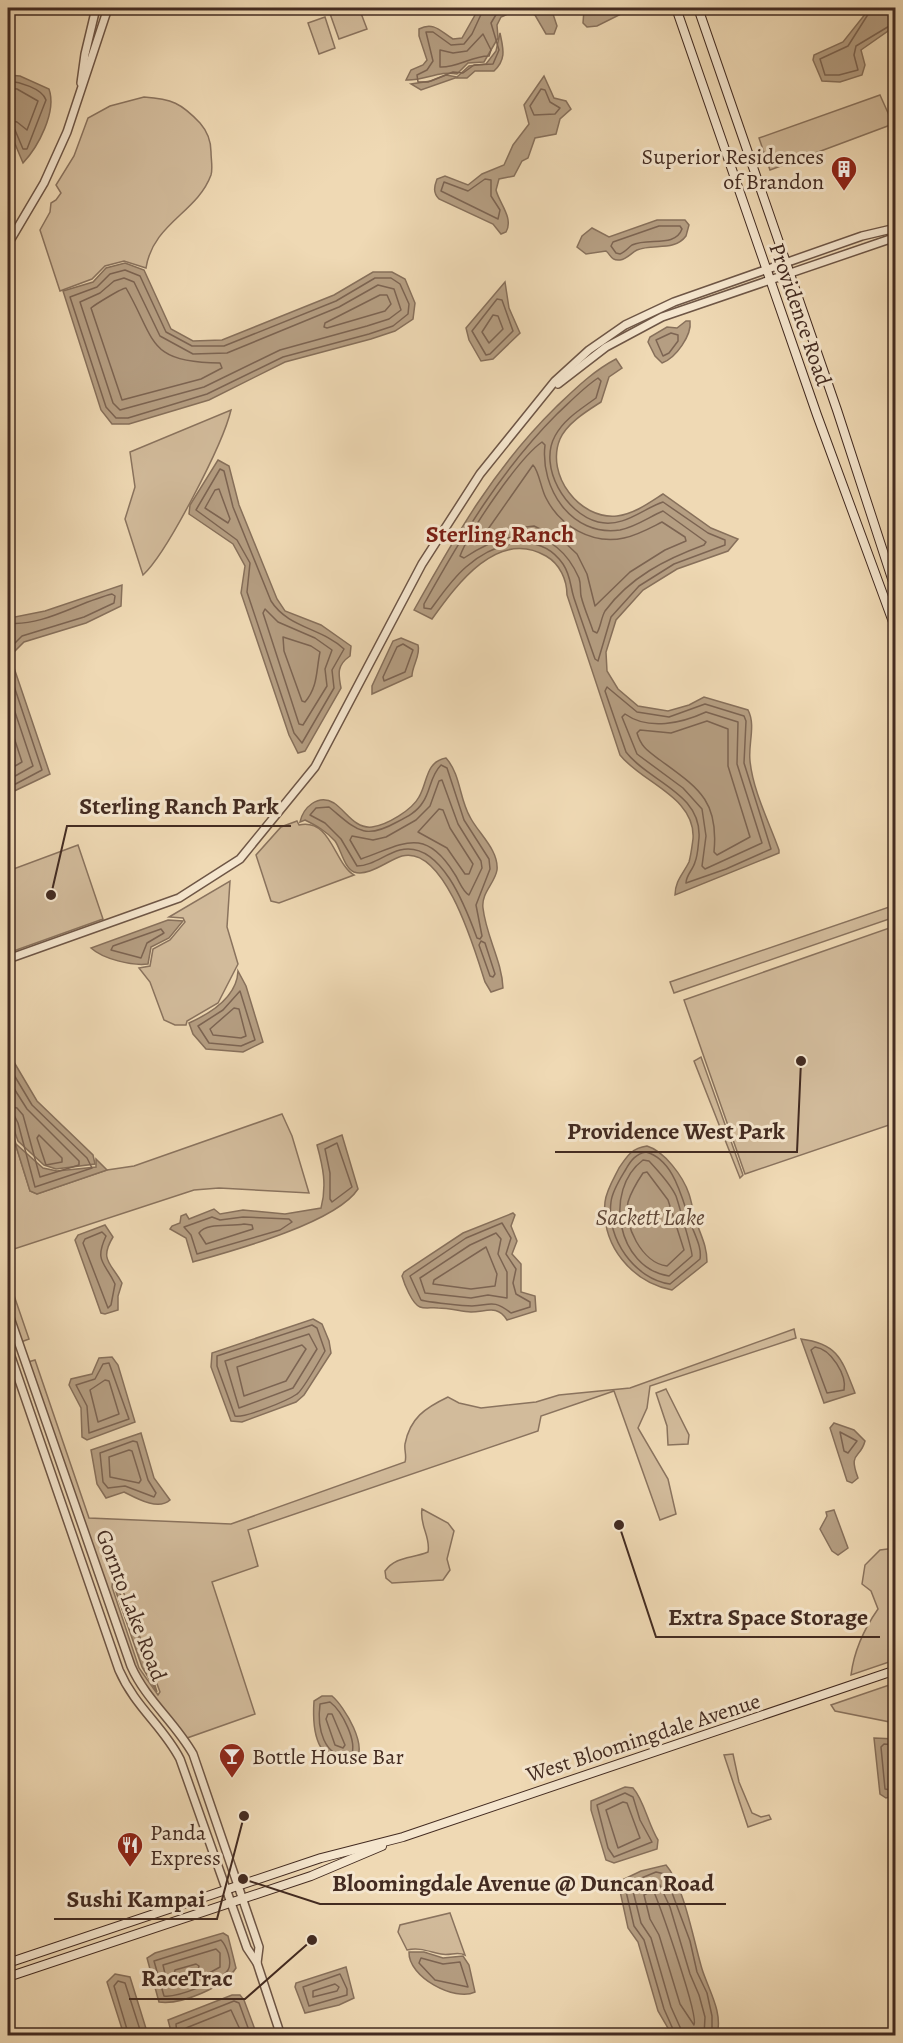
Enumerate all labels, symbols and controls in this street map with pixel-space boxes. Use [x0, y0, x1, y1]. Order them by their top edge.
place label: Superior Residences of Brandon [641, 142, 824, 197]
building icon: Superior Residences of Brandon [829, 154, 859, 192]
street label: Providence Road [762, 239, 839, 390]
district label: Sterling Ranch [426, 518, 574, 550]
callout: Sterling Ranch Park [67, 784, 291, 826]
text: Sterling Ranch Park [79, 790, 279, 822]
callout: Providence West Park [555, 1110, 797, 1152]
text: Providence West Park [567, 1115, 786, 1147]
water label: Sackett Lake [595, 1201, 705, 1233]
street label: Gornto Lake Road [88, 1525, 174, 1686]
callout: Extra Space Storage [656, 1595, 880, 1637]
text: Extra Space Storage [668, 1601, 868, 1633]
street label: West Bloomingdale Avenue [522, 1686, 764, 1790]
bar icon: Bottle House Bar [217, 1741, 247, 1779]
place label: Bottle House Bar [252, 1742, 404, 1772]
place label: Panda Express [150, 1818, 221, 1873]
restaurant icon: Panda Express [115, 1830, 145, 1868]
callout: Bloomingdale Avenue @ Duncan Road [320, 1862, 726, 1904]
text: Bloomingdale Avenue @ Duncan Road [332, 1867, 714, 1899]
callout: Sushi Kampai [54, 1877, 217, 1919]
text: Sushi Kampai [67, 1883, 205, 1915]
callout: RaceTrac [129, 1957, 245, 1999]
text: RaceTrac [141, 1962, 233, 1994]

